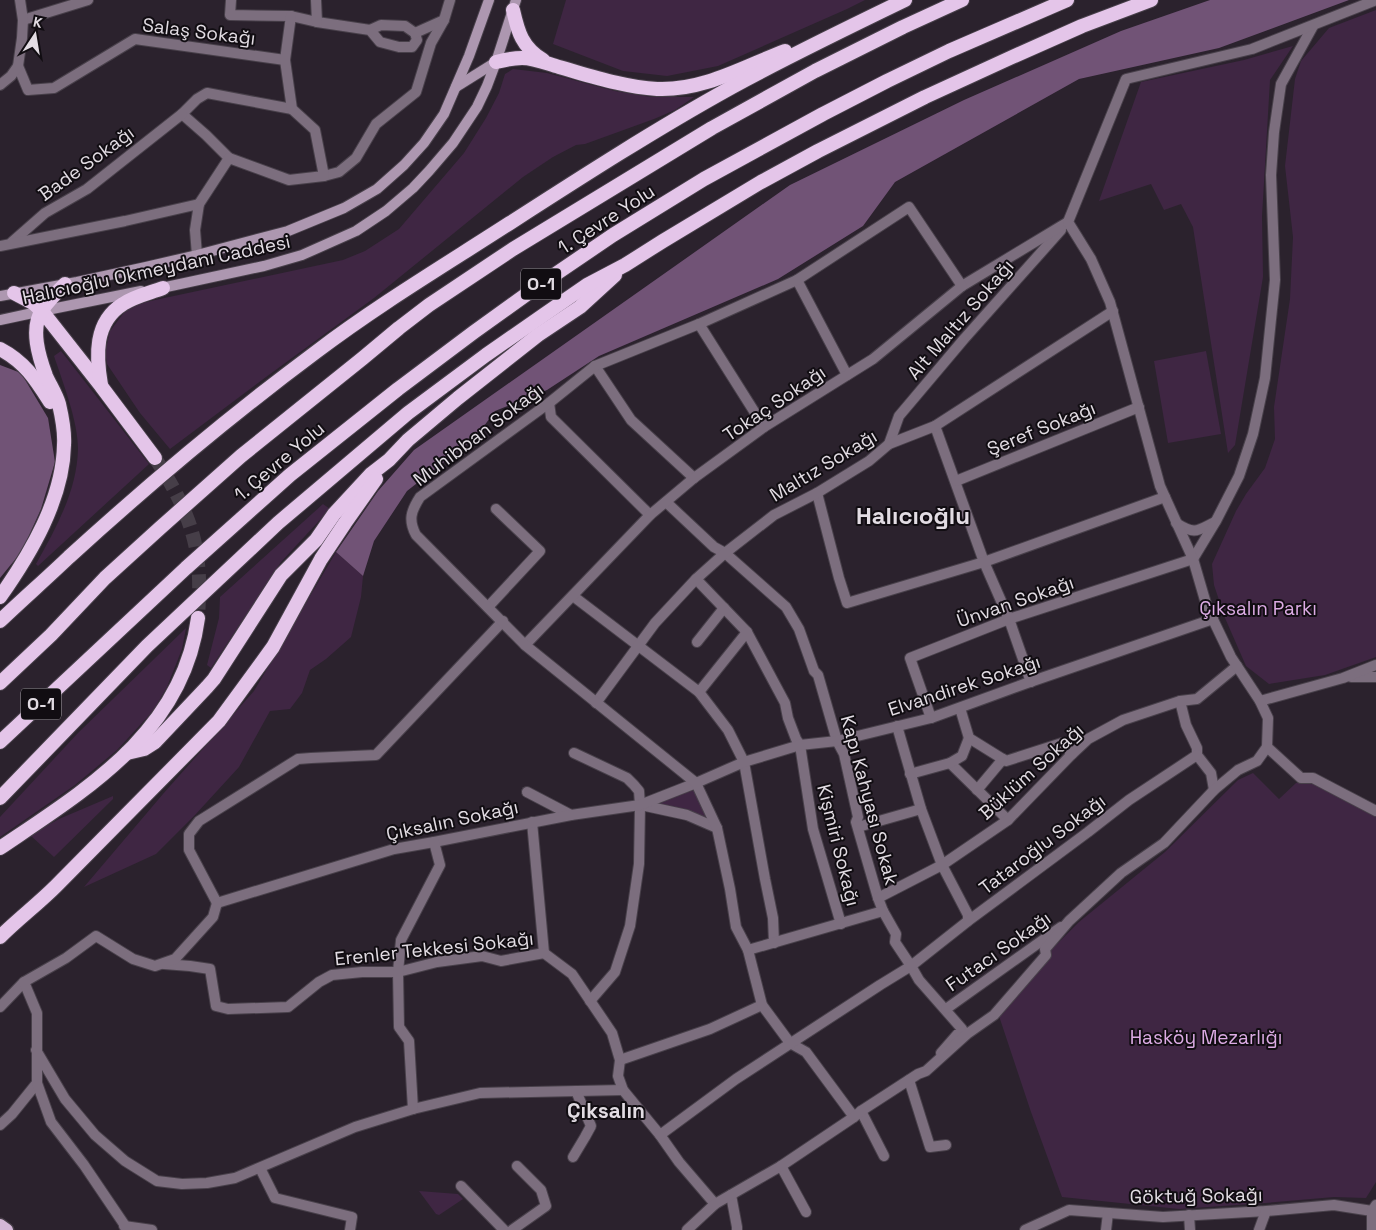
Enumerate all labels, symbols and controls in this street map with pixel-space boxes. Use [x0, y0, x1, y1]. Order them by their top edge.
north arrow [10, 10, 60, 60]
street label: Salaş Sokağı [141, 12, 257, 51]
text: K [32, 13, 44, 32]
street label: Bade Sokağı [33, 120, 139, 207]
street label: 1. Çevre Yolu [553, 179, 660, 260]
street label: Halıcıoğlu Okmeydanı Caddesi [20, 229, 293, 310]
street label: Alt Maltız Sokağı [901, 254, 1019, 385]
road number: O-1 [521, 268, 561, 300]
street label: Tokaç Sokağı [718, 360, 831, 447]
street label: Muhibban Sokağı [408, 377, 549, 492]
street label: Şeref Sokağı [983, 395, 1099, 462]
street label: 1. Çevre Yolu [229, 416, 330, 507]
street label: Maltız Sokağı [765, 424, 882, 507]
district label: Halıcıoğlu [856, 500, 970, 531]
street label: Ünvan Sokağı [953, 570, 1077, 633]
park label: Çıksalın Parkı [1199, 596, 1317, 621]
street label: Elvandirek Sokağı [885, 649, 1044, 722]
road number: O-1 [21, 689, 61, 720]
street label: Kapı Kahyası Sokak [835, 712, 904, 888]
street label: Büklüm Sokağı [974, 718, 1089, 825]
street label: Kişmiri Sokağı [811, 782, 866, 909]
street label: Tataroğlu Sokağı [974, 789, 1111, 900]
street label: Çıksalın Sokağı [384, 794, 520, 847]
street label: Futacı Sokağı [941, 906, 1056, 997]
street label: Erenler Tekkesi Sokağı [333, 926, 535, 971]
park label: Hasköy Mezarlığı [1130, 1025, 1282, 1050]
district label: Çıksalın [567, 1097, 645, 1124]
street label: Göktuğ Sokağı [1129, 1182, 1263, 1209]

